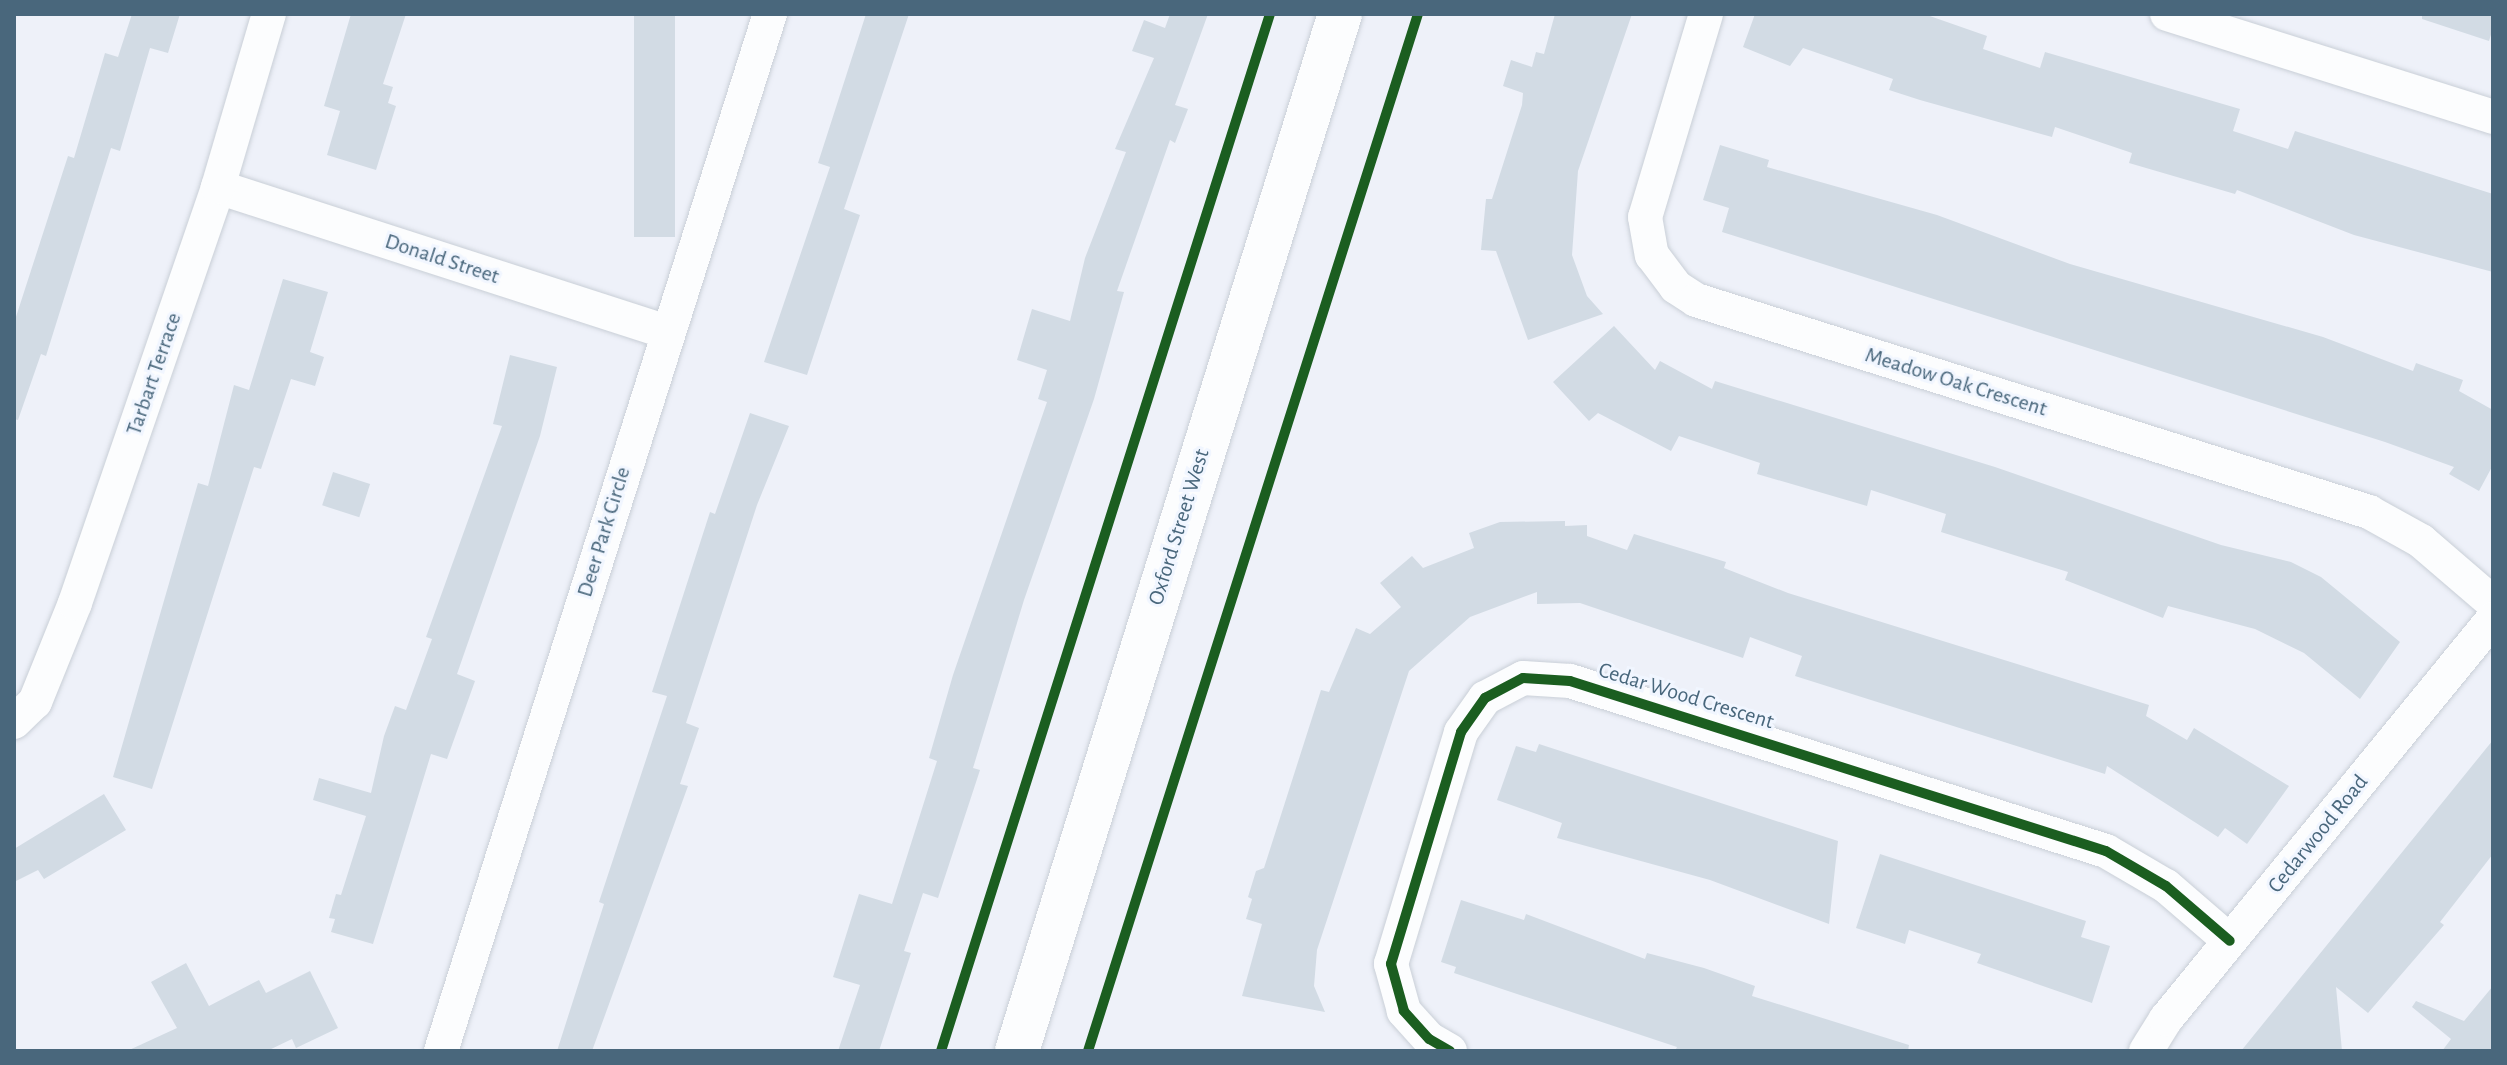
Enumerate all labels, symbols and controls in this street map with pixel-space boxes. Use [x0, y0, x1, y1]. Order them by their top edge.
street label: Donald Street [382, 228, 502, 290]
street label: Tarbart Terrace [121, 309, 187, 439]
street label: Meadow Oak Crescent [1862, 342, 2050, 422]
street label: Oxford Street West [1143, 446, 1215, 608]
street label: Deer Park Circle [572, 464, 636, 600]
street label: Cedar Wood Crescent [1595, 657, 1777, 735]
street label: Cedarwood Road [2262, 769, 2374, 899]

